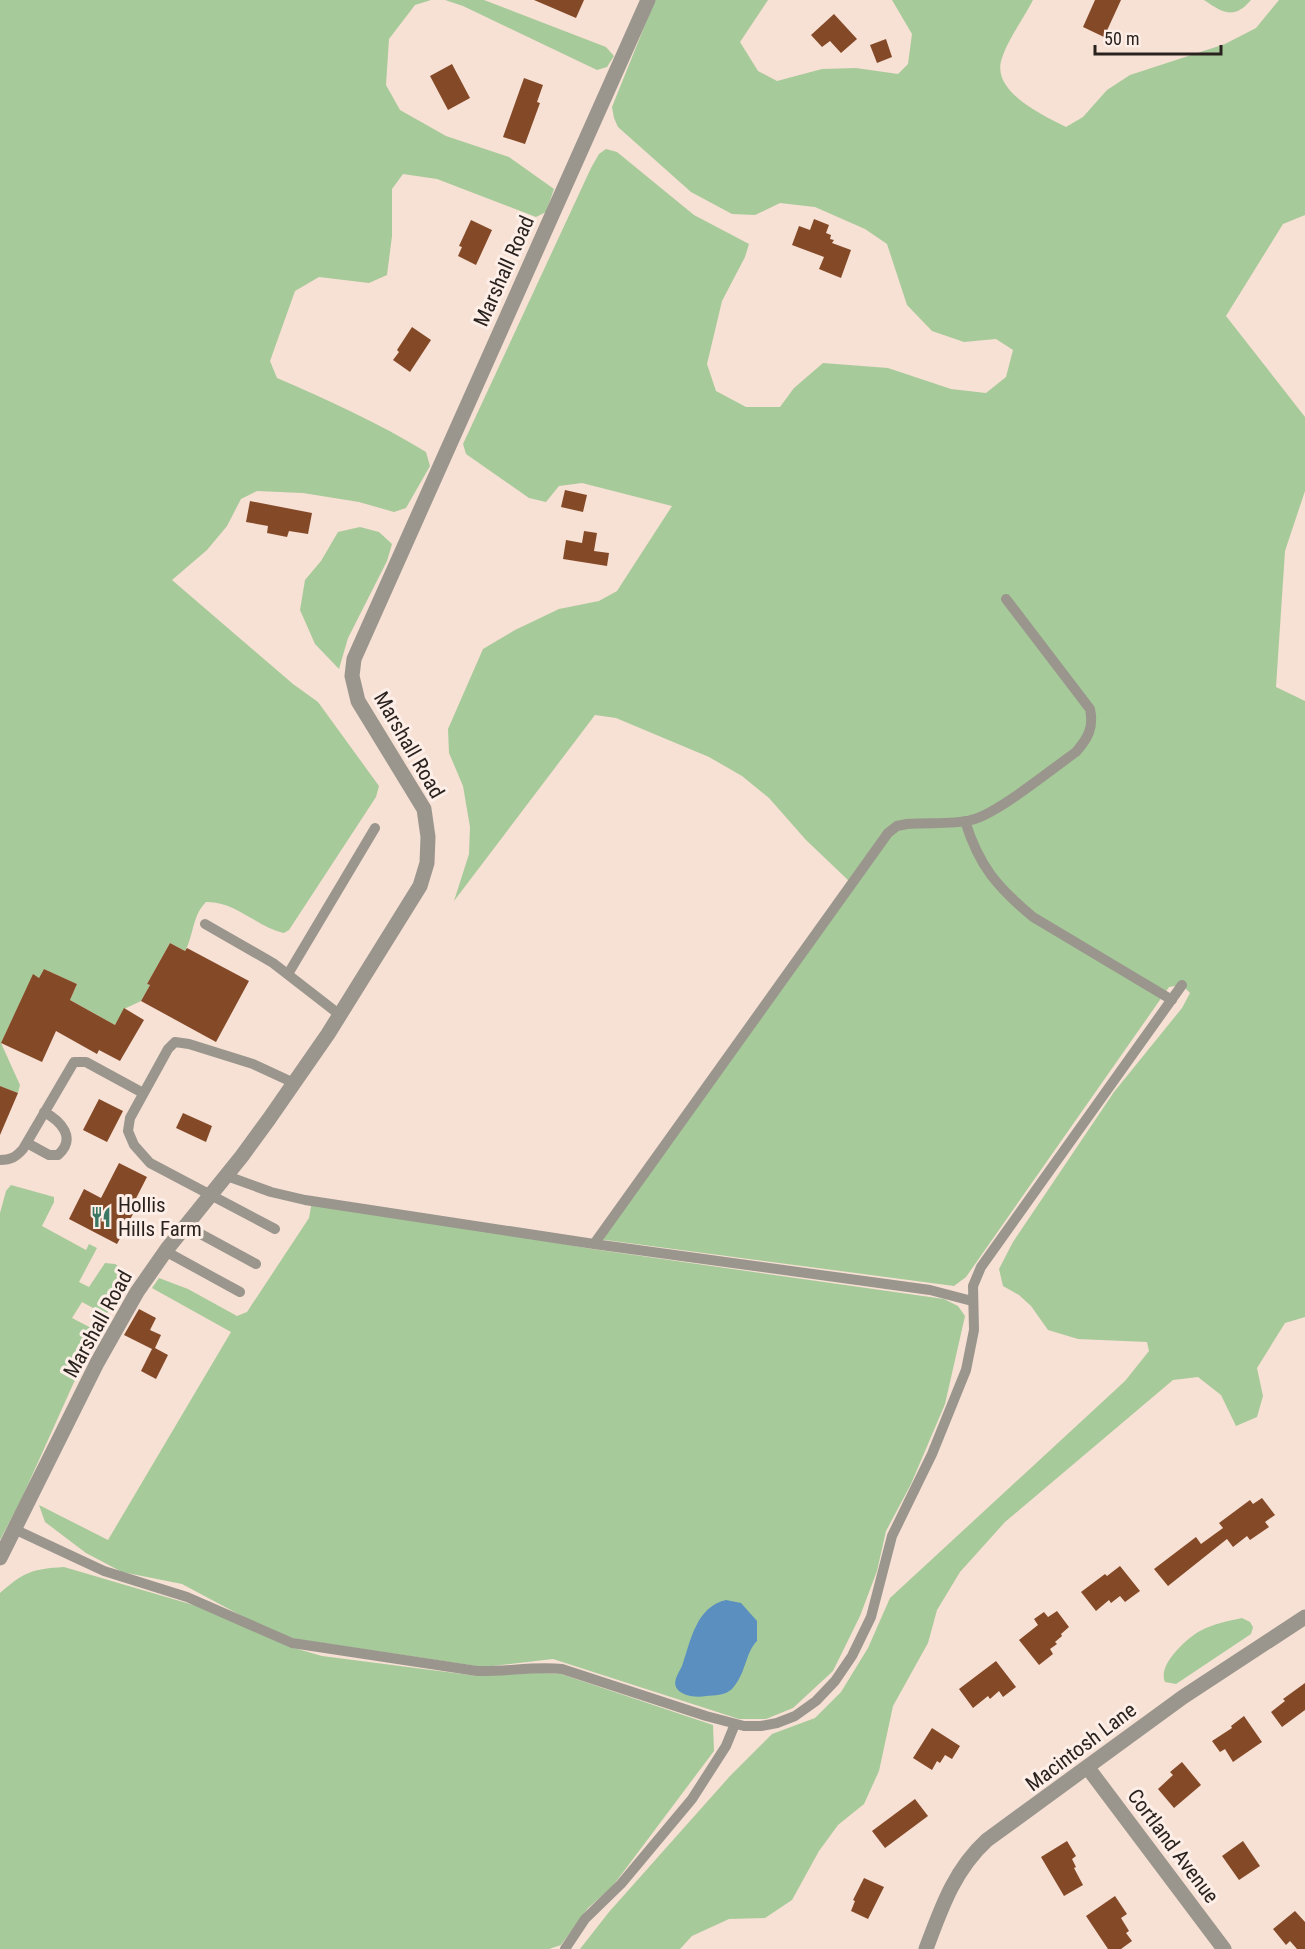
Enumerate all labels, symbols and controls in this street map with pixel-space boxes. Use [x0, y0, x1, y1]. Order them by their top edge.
scale bar [1095, 18, 1221, 56]
text: 50 m [1104, 28, 1139, 49]
street label: Marshall Road [469, 212, 539, 330]
street label: Marshall Road [369, 688, 449, 802]
place label: Hollis Hills Farm [118, 1193, 202, 1241]
restaurant icon: Hollis Hills Farm [89, 1205, 113, 1229]
street label: Marshall Road [59, 1266, 137, 1382]
street label: Macintosh Lane [1021, 1698, 1141, 1796]
street label: Cortland Avenue [1122, 1784, 1224, 1908]

